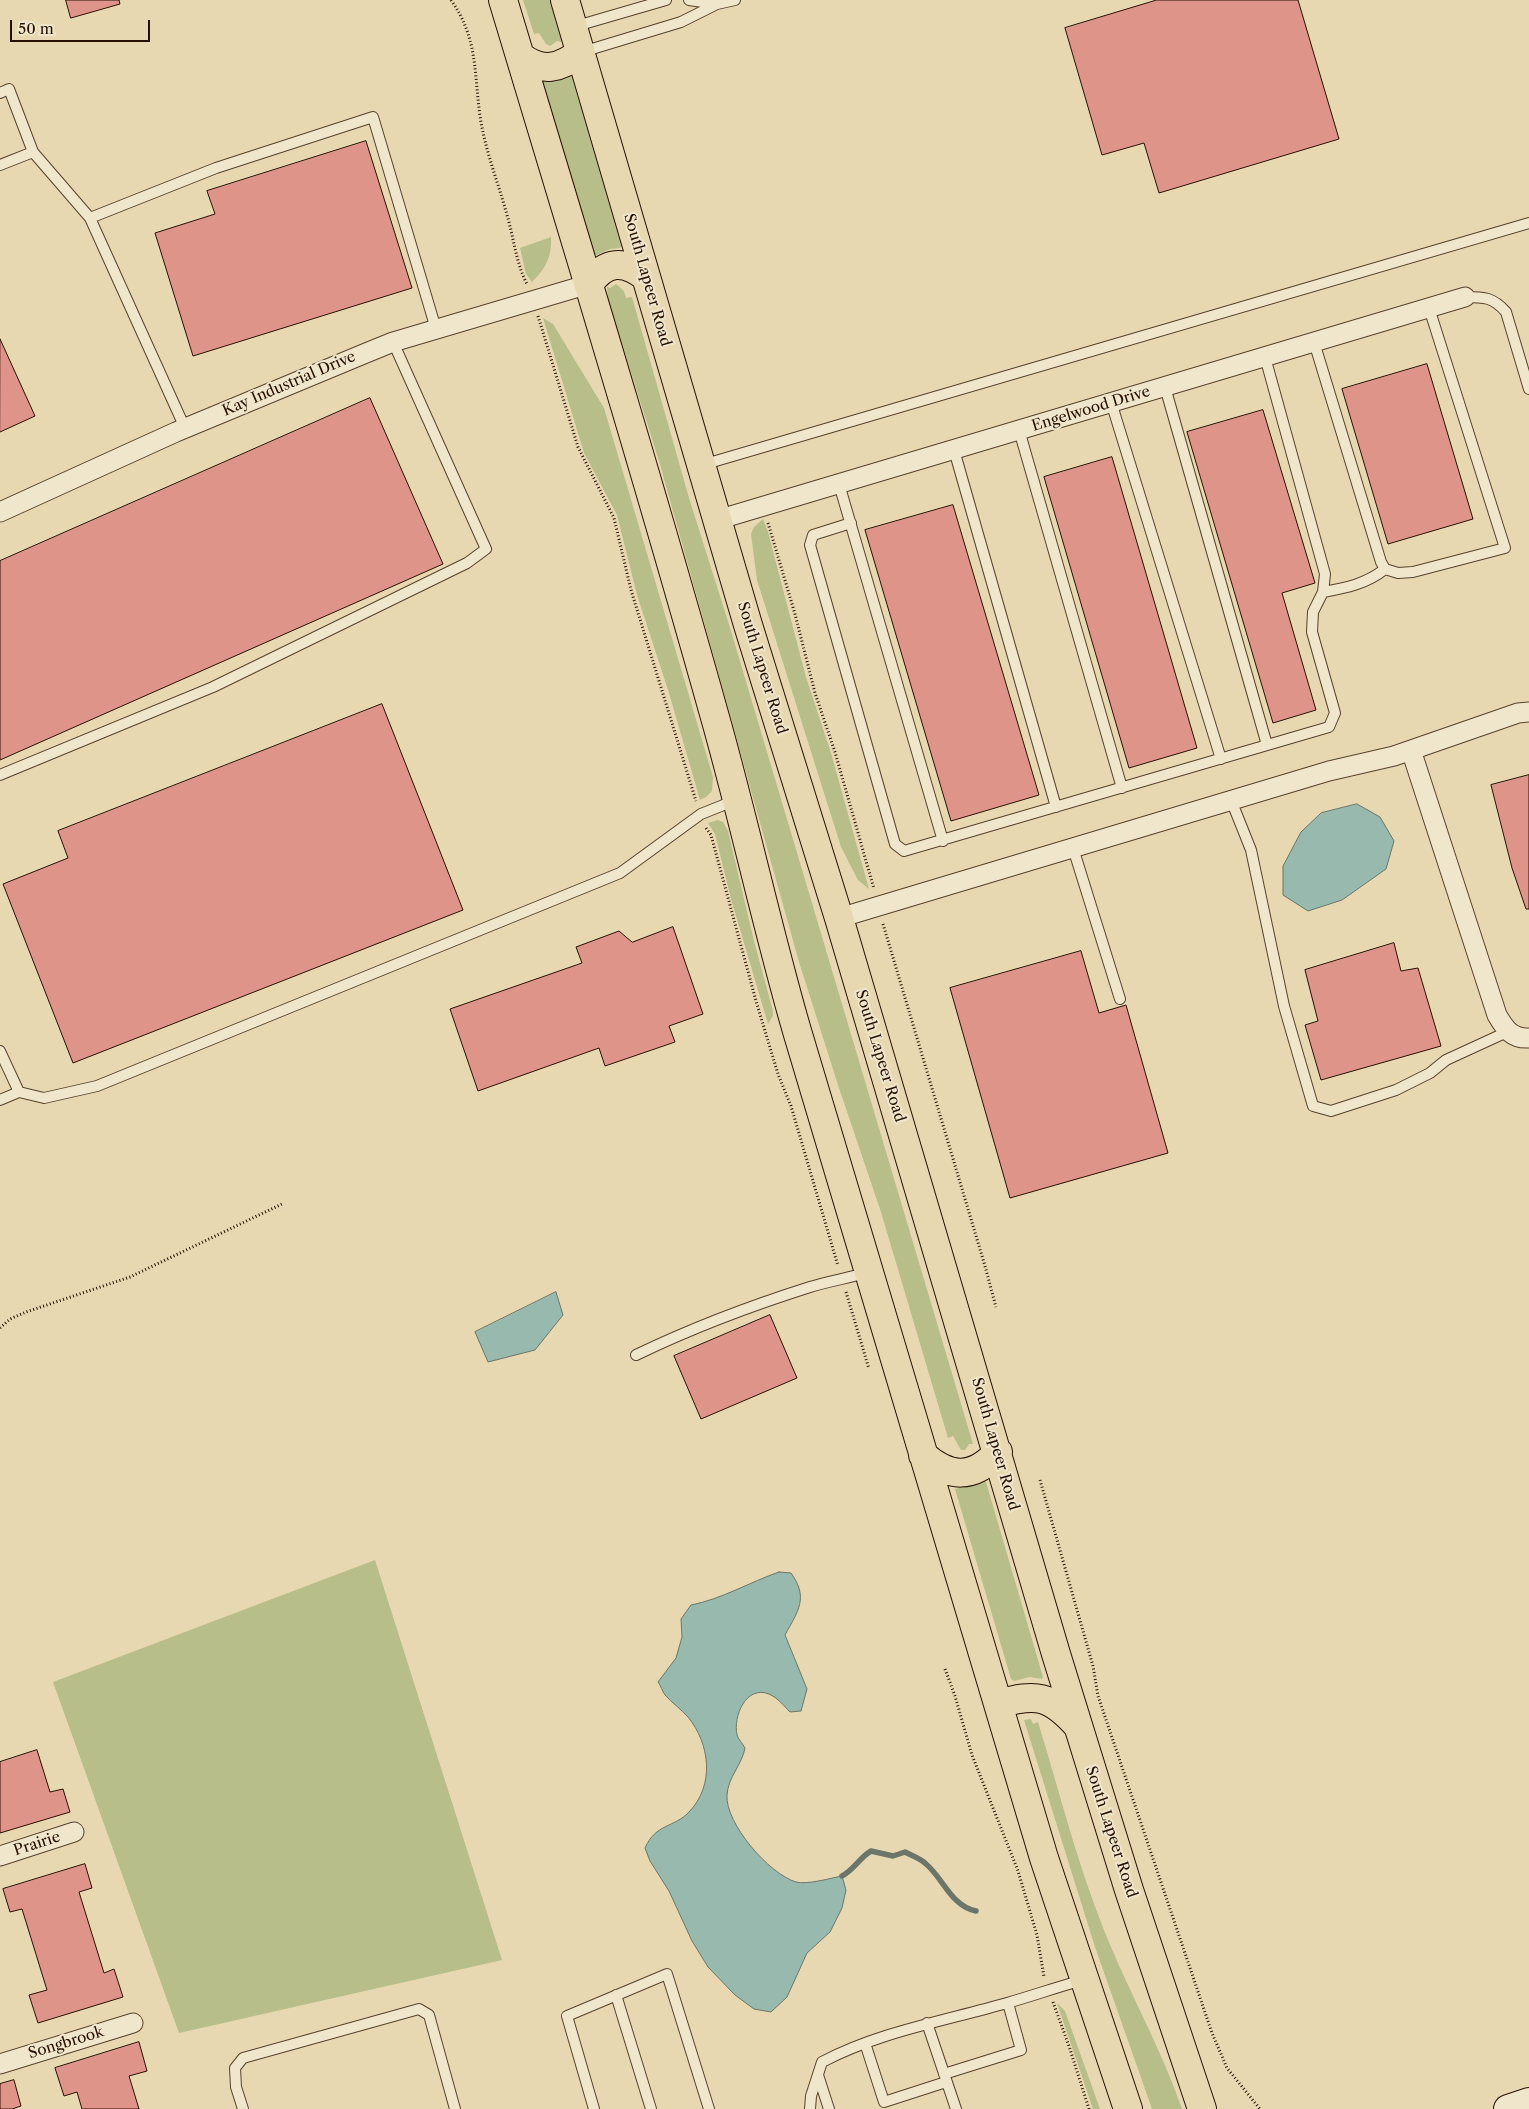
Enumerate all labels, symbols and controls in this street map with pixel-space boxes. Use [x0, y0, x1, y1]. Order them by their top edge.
scale bar [12, 10, 152, 42]
text: 50 m [18, 19, 54, 38]
street label: South Lapeer Road [619, 212, 675, 348]
street label: Kay Industrial Drive [220, 348, 358, 420]
street label: Engelwood Drive [1030, 382, 1152, 436]
street label: South Lapeer Road [733, 600, 791, 736]
street label: South Lapeer Road [851, 988, 909, 1124]
street label: South Lapeer Road [967, 1376, 1023, 1512]
street label: South Lapeer Road [1081, 1764, 1141, 1900]
street label: Prairie [11, 1828, 63, 1860]
street label: Songbrook [26, 2023, 106, 2063]

